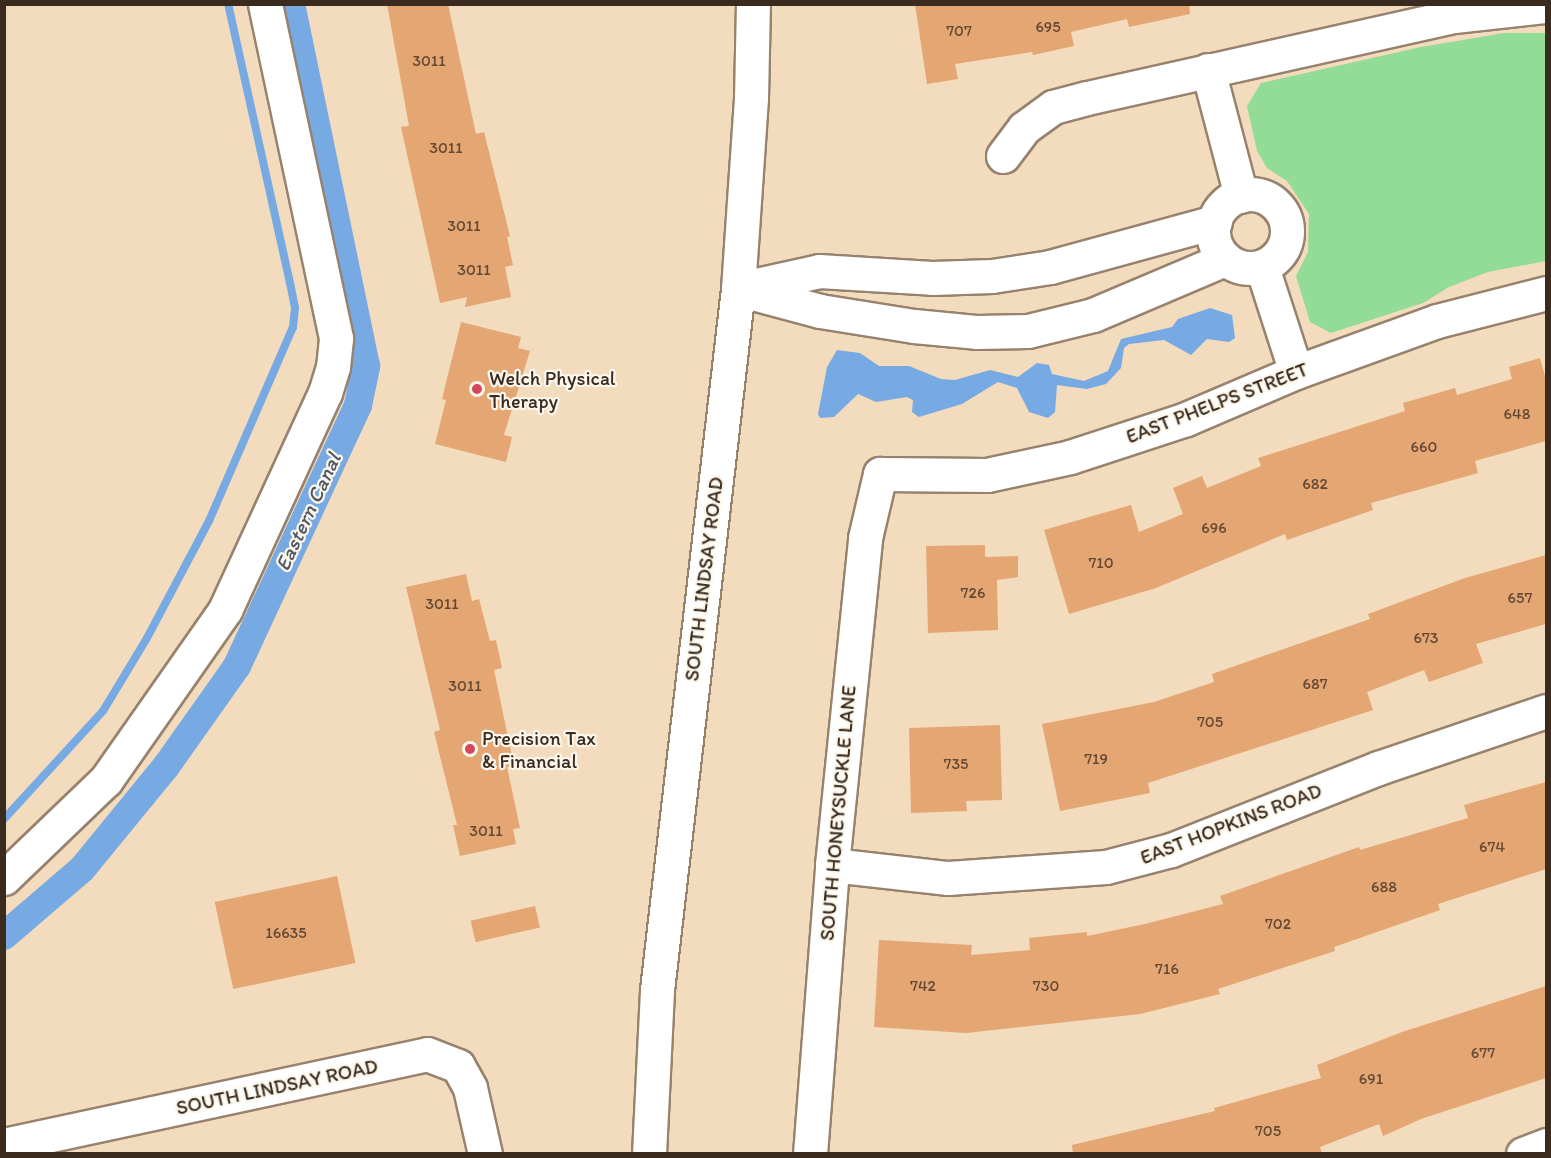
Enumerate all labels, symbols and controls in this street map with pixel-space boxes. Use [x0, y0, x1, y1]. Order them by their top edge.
house number: 695 [1035, 17, 1061, 37]
house number: 707 [946, 21, 972, 41]
house number: 3011 [412, 51, 446, 71]
house number: 3011 [429, 138, 463, 158]
house number: 3011 [447, 216, 481, 236]
house number: 3011 [457, 260, 491, 280]
street label: EAST PHELPS STREET [1123, 357, 1311, 449]
place label: Welch Physical Therapy [489, 366, 615, 413]
marker: Welch Physical Therapy [470, 382, 484, 396]
house number: 648 [1504, 404, 1530, 424]
house number: 660 [1411, 437, 1437, 457]
water label: Eastern Canal [270, 449, 346, 575]
house number: 682 [1302, 474, 1328, 494]
street label: SOUTH LINDSAY ROAD [680, 476, 728, 682]
house number: 696 [1201, 518, 1227, 538]
house number: 710 [1088, 553, 1114, 573]
house number: 726 [961, 583, 985, 603]
house number: 657 [1508, 588, 1532, 608]
house number: 3011 [425, 594, 459, 614]
house number: 673 [1413, 628, 1439, 648]
house number: 687 [1302, 674, 1328, 694]
house number: 3011 [448, 676, 482, 696]
street label: SOUTH HONEYSUCKLE LANE [815, 684, 861, 942]
house number: 705 [1197, 712, 1223, 732]
place label: Precision Tax & Financial [482, 726, 595, 773]
marker: Precision Tax & Financial [463, 742, 477, 756]
house number: 719 [1084, 749, 1108, 769]
house number: 735 [943, 754, 969, 774]
street label: EAST HOPKINS ROAD [1138, 779, 1324, 869]
house number: 3011 [469, 821, 503, 841]
house number: 674 [1479, 837, 1505, 857]
house number: 688 [1371, 877, 1397, 897]
house number: 702 [1265, 914, 1291, 934]
house number: 16635 [265, 923, 307, 943]
house number: 716 [1155, 959, 1179, 979]
house number: 742 [910, 976, 936, 996]
house number: 730 [1033, 976, 1059, 996]
house number: 677 [1471, 1043, 1495, 1063]
street label: SOUTH LINDSAY ROAD [174, 1054, 380, 1120]
house number: 691 [1359, 1069, 1383, 1089]
house number: 705 [1255, 1121, 1281, 1141]

